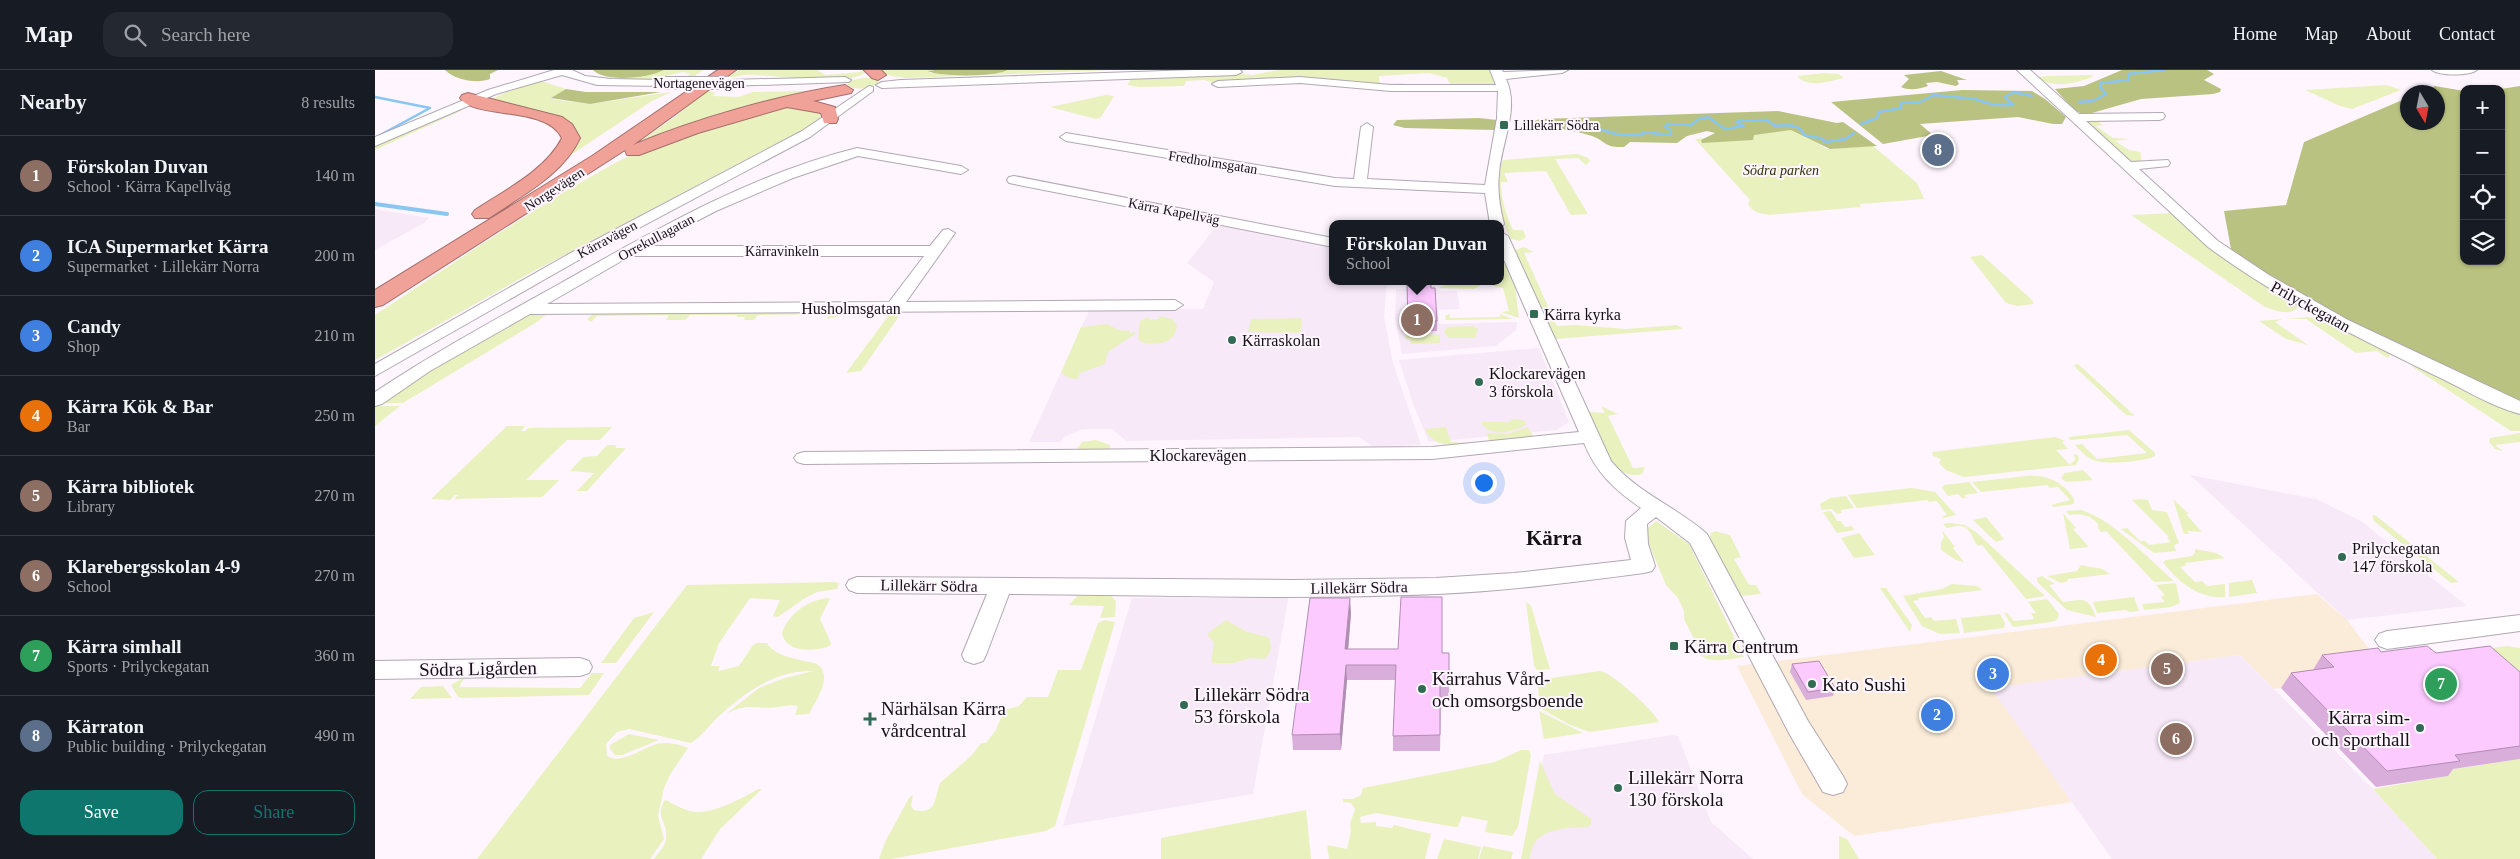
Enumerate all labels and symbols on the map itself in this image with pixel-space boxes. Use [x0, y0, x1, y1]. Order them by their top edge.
street label: Nortagenevägen [653, 76, 745, 91]
north arrow [2400, 85, 2445, 130]
place label: Lillekärr Södra [1514, 118, 1600, 133]
marker: Lillekärr Södra [1498, 119, 1510, 131]
pin: 8 [1922, 131, 1954, 169]
street label: Fredholmsgatan [1167, 148, 1259, 177]
park label: Södra parken [1743, 163, 1819, 178]
street label: Norgevägen [522, 165, 587, 214]
street label: Kärra Kapellväg [1127, 195, 1221, 228]
street label: Orrekullagatan [616, 211, 697, 264]
street label: Kärravägen [575, 217, 640, 261]
street label: Kärravinkeln [745, 244, 819, 259]
street label: Prilyckegatan [2268, 278, 2353, 336]
street label: Husholmsgatan [801, 300, 901, 318]
pin: 1 [1401, 301, 1433, 339]
place label: Kärra kyrka [1544, 306, 1621, 324]
marker: Kärra kyrka [1528, 308, 1540, 320]
place label: Kärraskolan [1242, 332, 1320, 349]
marker: Kärraskolan [1226, 334, 1238, 346]
place label: Klockarevägen 3 förskola [1489, 365, 1586, 400]
marker: Klockarevägen 3 förskola [1473, 376, 1485, 388]
street label: Klockarevägen [1150, 447, 1246, 465]
your location [1471, 470, 1497, 496]
district label: Kärra [1526, 526, 1582, 550]
place label: Prilyckegatan 147 förskola [2352, 540, 2440, 575]
marker: Prilyckegatan 147 förskola [2336, 551, 2348, 563]
street label: Lillekärr Södra [880, 576, 978, 595]
street label: Lillekärr Södra [1310, 578, 1408, 597]
place label: Kärra Centrum [1684, 636, 1799, 657]
marker: Kärra Centrum [1668, 640, 1680, 652]
pin: 4 [2085, 641, 2117, 679]
pin: 5 [2151, 650, 2183, 688]
pin: 3 [1977, 655, 2009, 693]
street label: Södra Ligården [419, 657, 538, 680]
pin: 7 [2425, 665, 2457, 703]
place label: Kärrahus Vård- och omsorgsboende [1432, 668, 1583, 711]
place label: Kato Sushi [1822, 674, 1906, 695]
marker: Kato Sushi [1806, 678, 1818, 690]
marker: Kärrahus Vård- och omsorgsboende [1416, 683, 1428, 695]
place label: Lillekärr Södra 53 förskola [1194, 684, 1310, 727]
pin: 2 [1921, 696, 1953, 734]
place label: Närhälsan Kärra vårdcentral [881, 698, 1007, 741]
marker: Lillekärr Södra 53 förskola [1178, 699, 1190, 711]
place label: Kärra sim- och sporthall [2311, 707, 2410, 750]
marker: Närhälsan Kärra vårdcentral [863, 712, 877, 726]
pin: 6 [2160, 720, 2192, 758]
marker: Kärra sim- och sporthall [2414, 722, 2426, 734]
place label: Lillekärr Norra 130 förskola [1628, 767, 1744, 810]
marker: Lillekärr Norra 130 förskola [1612, 782, 1624, 794]

